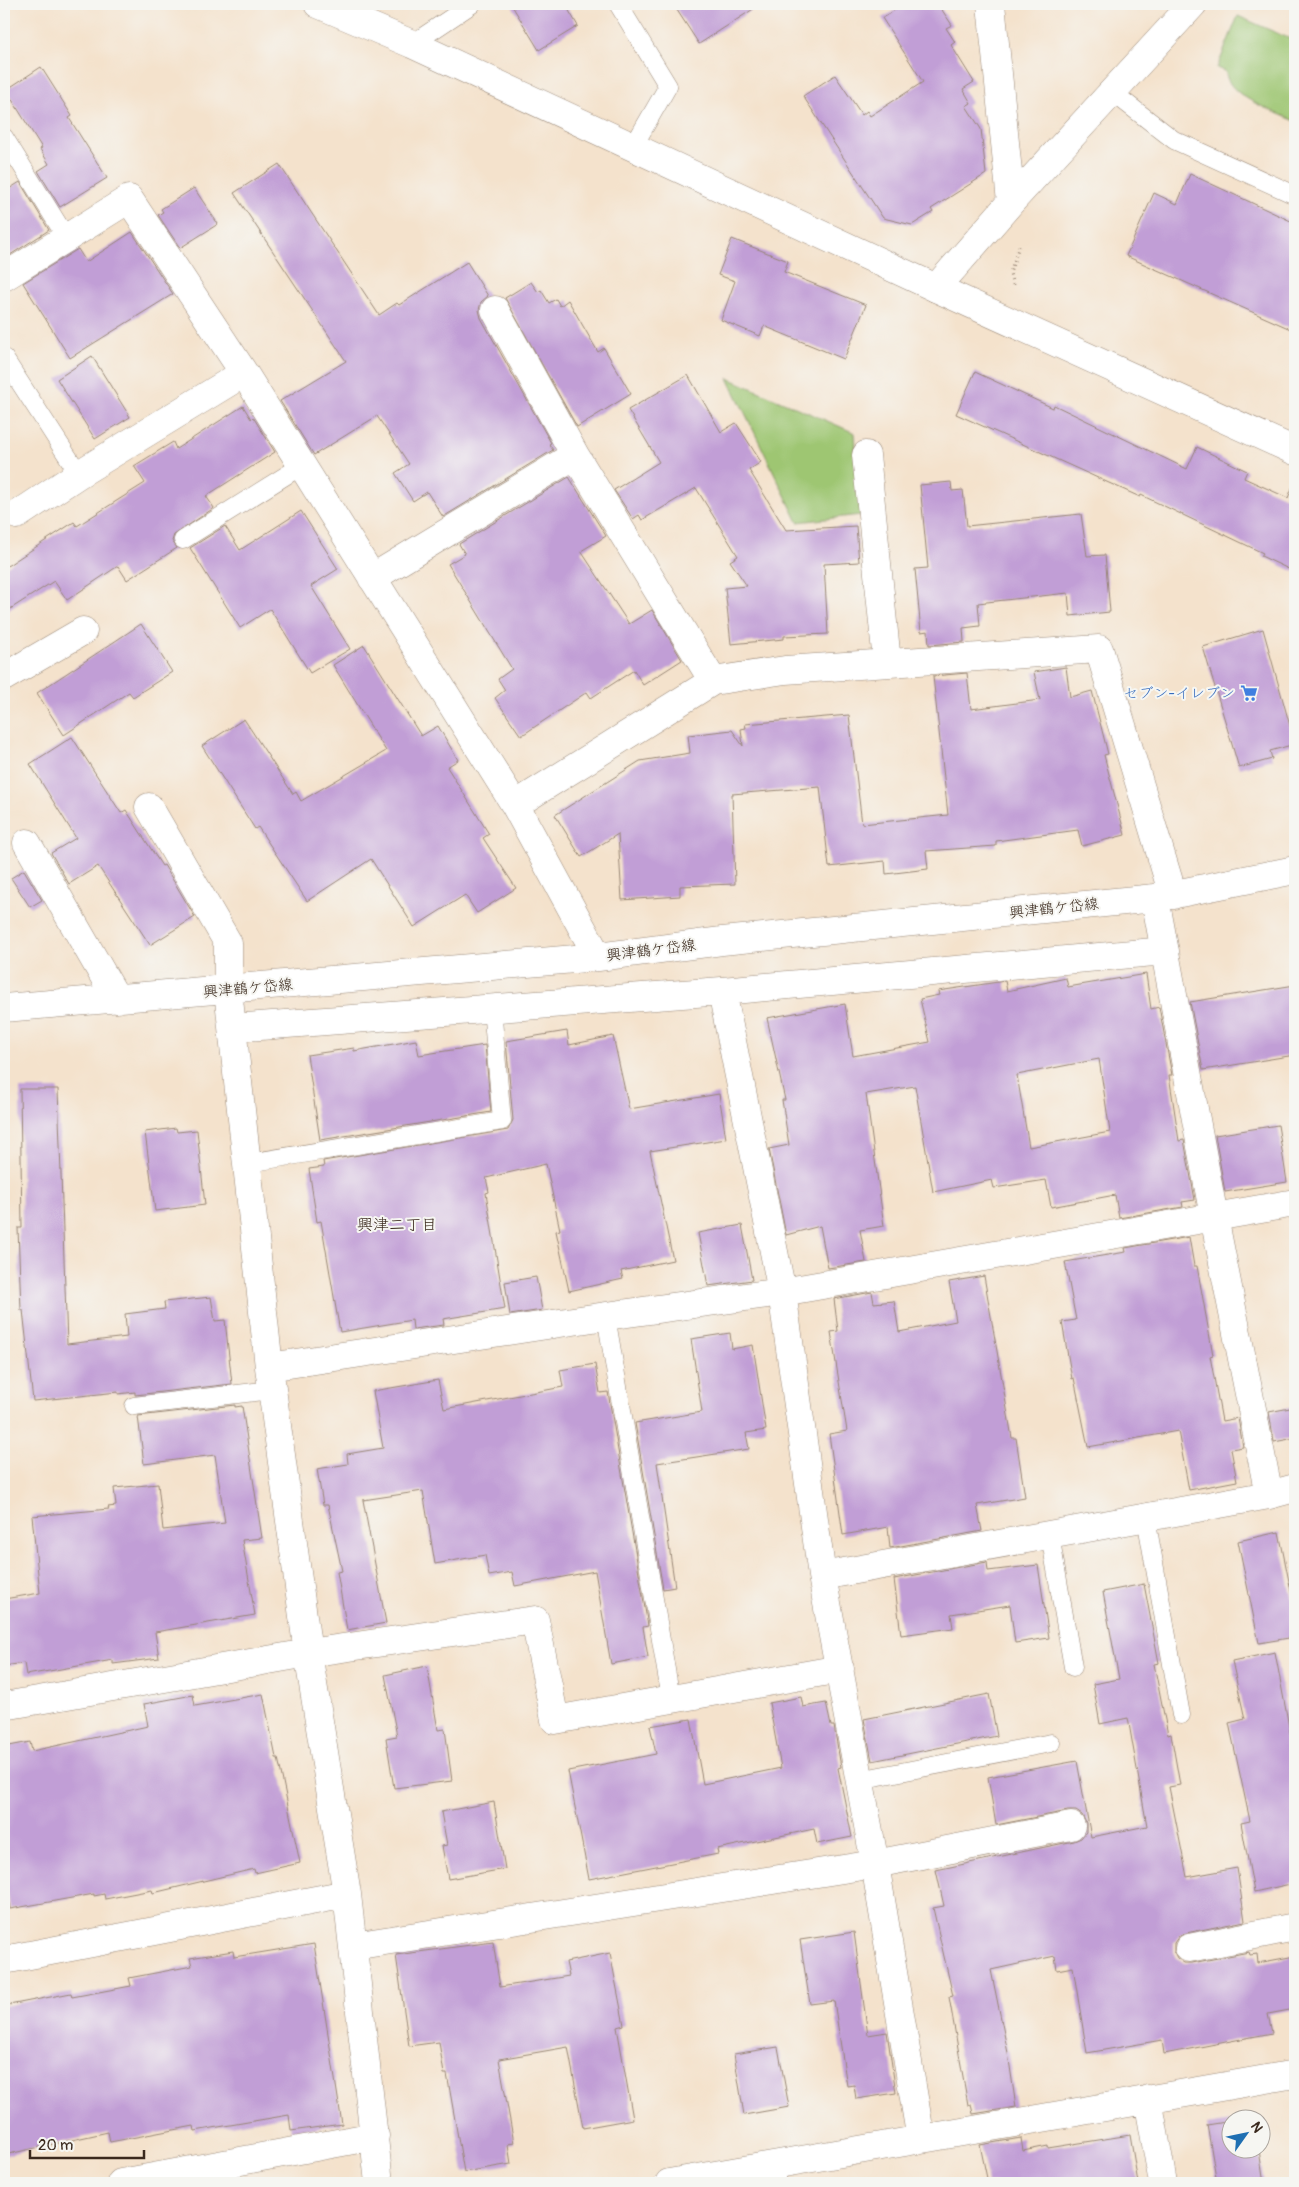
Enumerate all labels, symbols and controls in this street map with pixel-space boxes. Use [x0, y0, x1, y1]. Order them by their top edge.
supermarket icon: セブン-イレブン [1239, 683, 1259, 703]
place label: セブン-イレブン [1124, 684, 1235, 703]
street label: 興津鶴ケ岱線 [1008, 894, 1100, 923]
street label: 興津鶴ケ岱線 [605, 936, 697, 965]
street label: 興津鶴ケ岱線 [202, 975, 294, 1002]
district label: 興津二丁目 [357, 1215, 437, 1235]
north arrow [1222, 2110, 1272, 2160]
text: N [1247, 2119, 1266, 2136]
scale bar [30, 2127, 144, 2159]
text: 20 m [38, 2136, 73, 2155]

